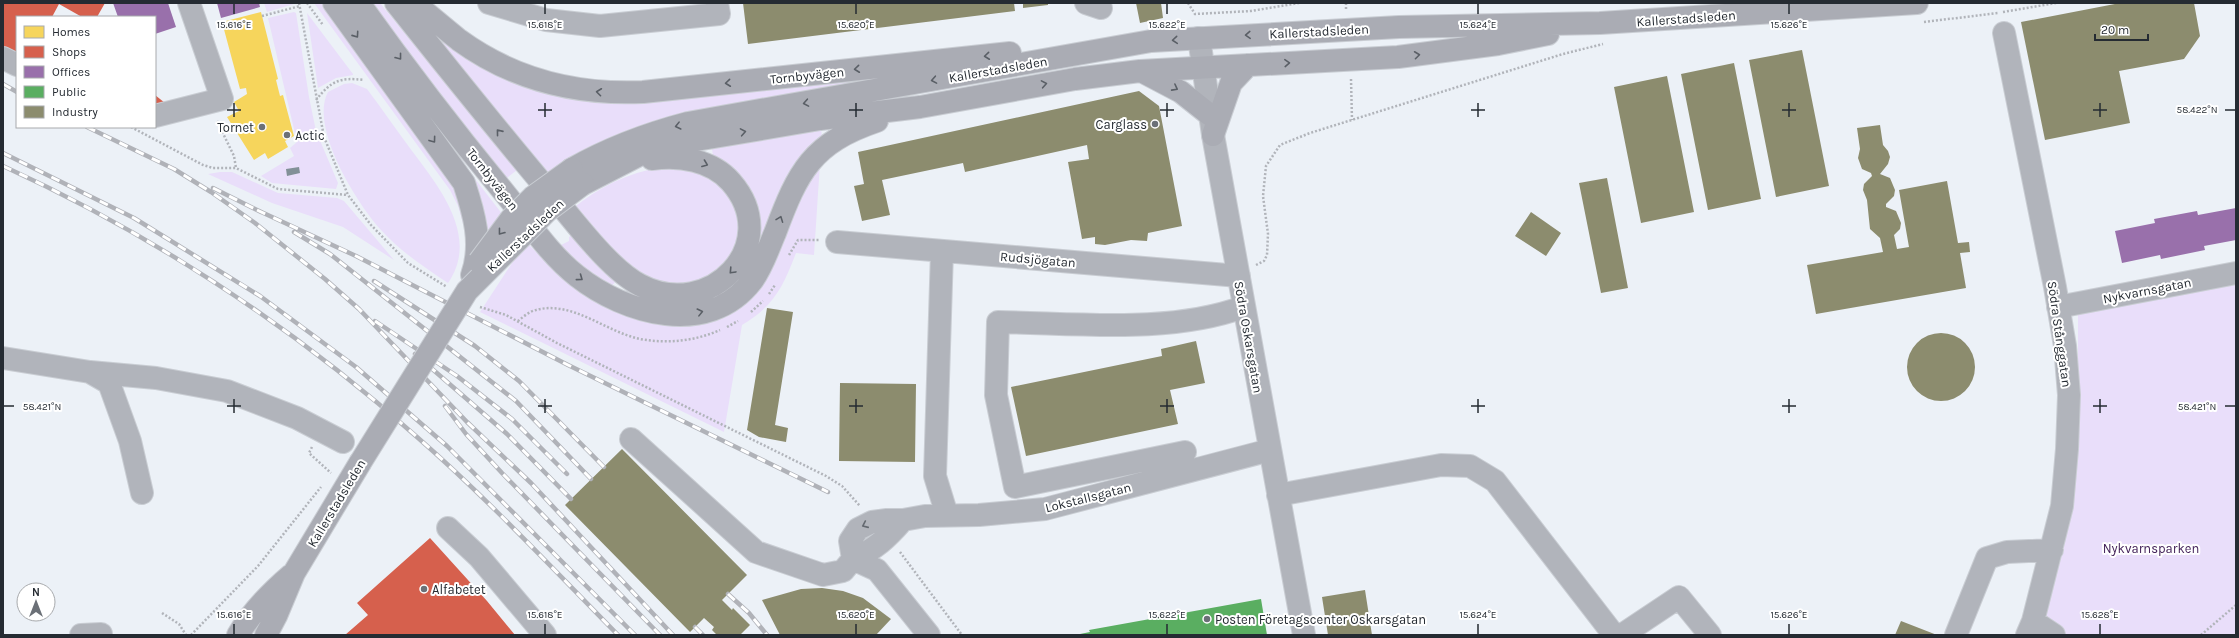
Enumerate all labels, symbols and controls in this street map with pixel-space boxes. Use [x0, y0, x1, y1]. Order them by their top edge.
street label: Kallerstadsleden [1636, 8, 1736, 29]
legend [16, 16, 156, 128]
scale bar [2095, 16, 2148, 42]
text: 15.616°E [217, 19, 251, 31]
text: 15.618°E [528, 19, 562, 31]
text: 15.620°E [837, 19, 875, 31]
text: 15.622°E [1148, 19, 1186, 31]
text: 15.624°E [1460, 19, 1496, 31]
text: 15.626°E [1770, 19, 1808, 31]
street label: Kallerstadsleden [1269, 21, 1369, 42]
text: 20 m [2101, 23, 2129, 37]
text: Homes [52, 25, 90, 39]
one-way arrow [1245, 30, 1251, 39]
one-way arrow [351, 31, 359, 38]
one-way arrow [1172, 35, 1178, 44]
text: Shops [52, 45, 86, 59]
one-way arrow [1414, 50, 1420, 59]
one-way arrow [984, 51, 990, 60]
one-way arrow [394, 52, 401, 59]
street label: Kallerstadsleden [948, 53, 1048, 86]
one-way arrow [1284, 59, 1290, 67]
street label: Tornbyvägen [769, 64, 845, 87]
one-way arrow [854, 64, 860, 73]
text: Offices [52, 65, 90, 79]
one-way arrow [930, 75, 937, 84]
one-way arrow [725, 78, 731, 87]
one-way arrow [1040, 80, 1047, 89]
one-way arrow [1171, 84, 1178, 91]
text: Public [52, 85, 86, 99]
one-way arrow [596, 88, 602, 97]
one-way arrow [802, 98, 809, 107]
text: 58.422°N [2177, 104, 2218, 116]
text: Industry [52, 105, 98, 119]
place label: Carglass [1096, 117, 1147, 132]
marker: Carglass [1150, 119, 1160, 129]
place label: Tornet [217, 120, 254, 135]
one-way arrow [674, 121, 681, 130]
marker: Tornet [257, 122, 267, 132]
place label: Actic [295, 128, 325, 143]
one-way arrow [740, 128, 746, 137]
marker: Actic [282, 130, 292, 140]
one-way arrow [497, 130, 504, 137]
one-way arrow [428, 136, 436, 143]
street label: Tornbyvägen [464, 145, 521, 213]
one-way arrow [701, 160, 708, 168]
street label: Kallerstadsleden [484, 196, 567, 275]
one-way arrow [775, 215, 783, 222]
one-way arrow [499, 227, 506, 234]
street label: Rudsjögatan [999, 249, 1076, 270]
one-way arrow [730, 266, 737, 274]
one-way arrow [575, 273, 582, 280]
street label: Nykvarnsgatan [2102, 275, 2193, 306]
street label: Södra Oskarsgatan [1231, 280, 1266, 394]
street label: Södra Stånggatan [2045, 280, 2074, 388]
one-way arrow [697, 308, 704, 317]
text: 58.421°N [23, 401, 61, 413]
text: 58.421°N [2178, 401, 2216, 413]
street label: Kallerstadsleden [304, 457, 369, 550]
street label: Lokstallsgatan [1044, 480, 1133, 515]
one-way arrow [862, 520, 870, 528]
park label: Nykvarnsparken [2103, 541, 2199, 556]
north arrow [16, 582, 56, 622]
place label: Alfabetet [432, 582, 486, 597]
marker: Alfabetet [419, 584, 429, 594]
text: N [32, 586, 40, 599]
text: 15.616°E [217, 609, 251, 621]
text: 15.618°E [528, 609, 562, 621]
text: 15.620°E [837, 609, 875, 621]
text: 15.622°E [1148, 609, 1186, 621]
text: 15.624°E [1460, 609, 1496, 621]
text: 15.626°E [1770, 609, 1808, 621]
text: 15.628°E [2081, 609, 2119, 621]
place label: Posten Företagscenter Oskarsgatan [1215, 612, 1426, 627]
marker: Posten Företagscenter Oskarsgatan [1202, 614, 1212, 624]

